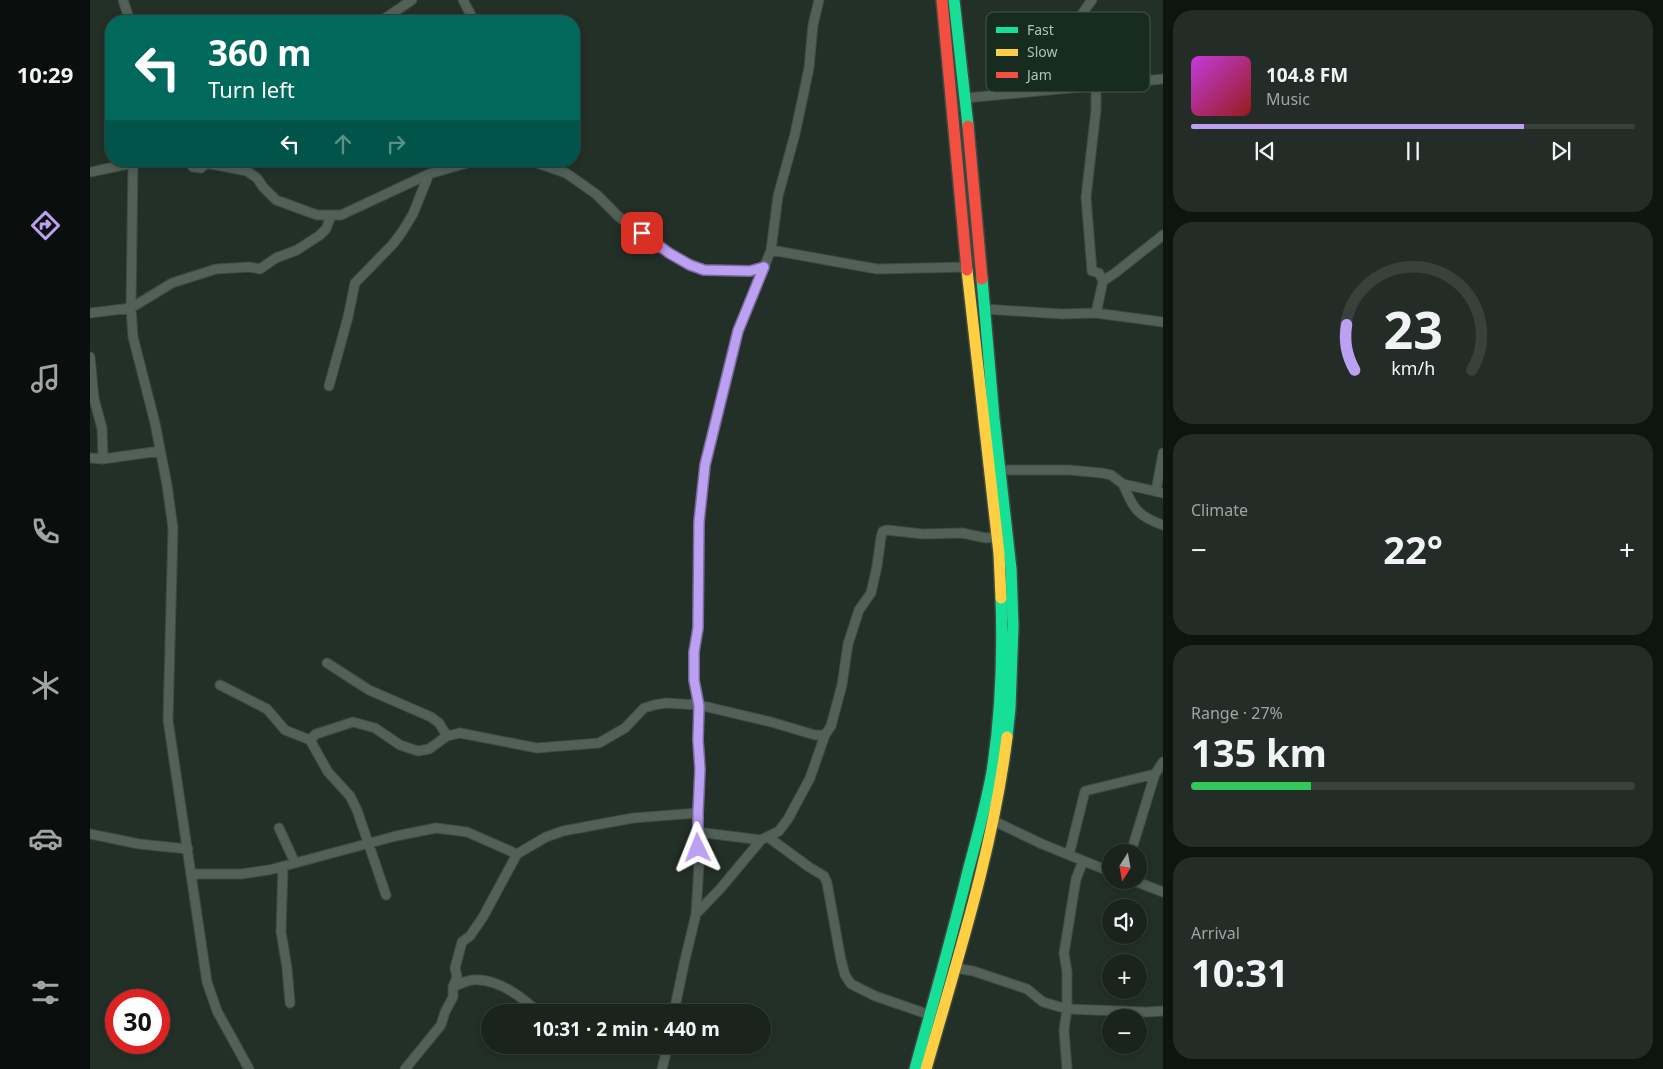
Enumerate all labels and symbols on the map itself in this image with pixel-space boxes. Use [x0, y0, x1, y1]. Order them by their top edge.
legend [986, 12, 1150, 92]
text: Fast [1027, 20, 1054, 39]
text: Slow [1027, 42, 1058, 61]
text: Jam [1025, 65, 1052, 84]
pin [621, 212, 663, 254]
position arrow [671, 821, 723, 873]
north arrow [1102, 844, 1148, 889]
speed limit sign: 30 [105, 989, 170, 1054]

